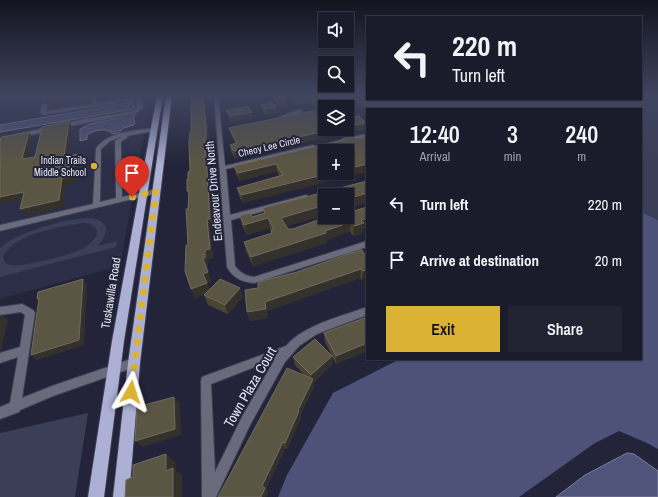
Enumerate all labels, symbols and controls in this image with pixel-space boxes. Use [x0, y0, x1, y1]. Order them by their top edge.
map controls [318, 12, 354, 224]
button: sound [318, 12, 354, 48]
text: 220 m [452, 27, 517, 65]
icon: left [386, 32, 438, 84]
button: search [318, 56, 354, 92]
text: Turn left [452, 63, 505, 88]
button: layers [318, 100, 354, 136]
text: 12:40 [410, 118, 460, 150]
text: 3 [507, 118, 518, 150]
text: 240 [565, 118, 598, 150]
street label: Cheoy Lee Circle [237, 133, 302, 160]
street label: Endeavour Drive North [202, 140, 226, 242]
button: + [318, 144, 354, 180]
text: Arrival [419, 148, 450, 165]
text: min [504, 148, 521, 165]
text: m [577, 148, 586, 165]
place label: Indian Trails Middle School [34, 154, 86, 179]
pin [115, 156, 149, 197]
marker: Indian Trails Middle School [89, 161, 99, 171]
icon: arrive [121, 162, 143, 184]
button: − [318, 188, 354, 224]
icon: left [386, 193, 408, 215]
text: Turn left [420, 194, 468, 215]
text: 220 m [588, 194, 622, 215]
icon: arrive [386, 249, 408, 271]
text: Arrive at destination [420, 250, 539, 271]
text: 20 m [595, 250, 622, 271]
street label: Tuskawilla Road [97, 256, 125, 330]
button: Exit [386, 306, 500, 352]
button: Share [508, 306, 622, 352]
street label: Town Plaza Court [220, 344, 280, 430]
position arrow [110, 371, 152, 413]

